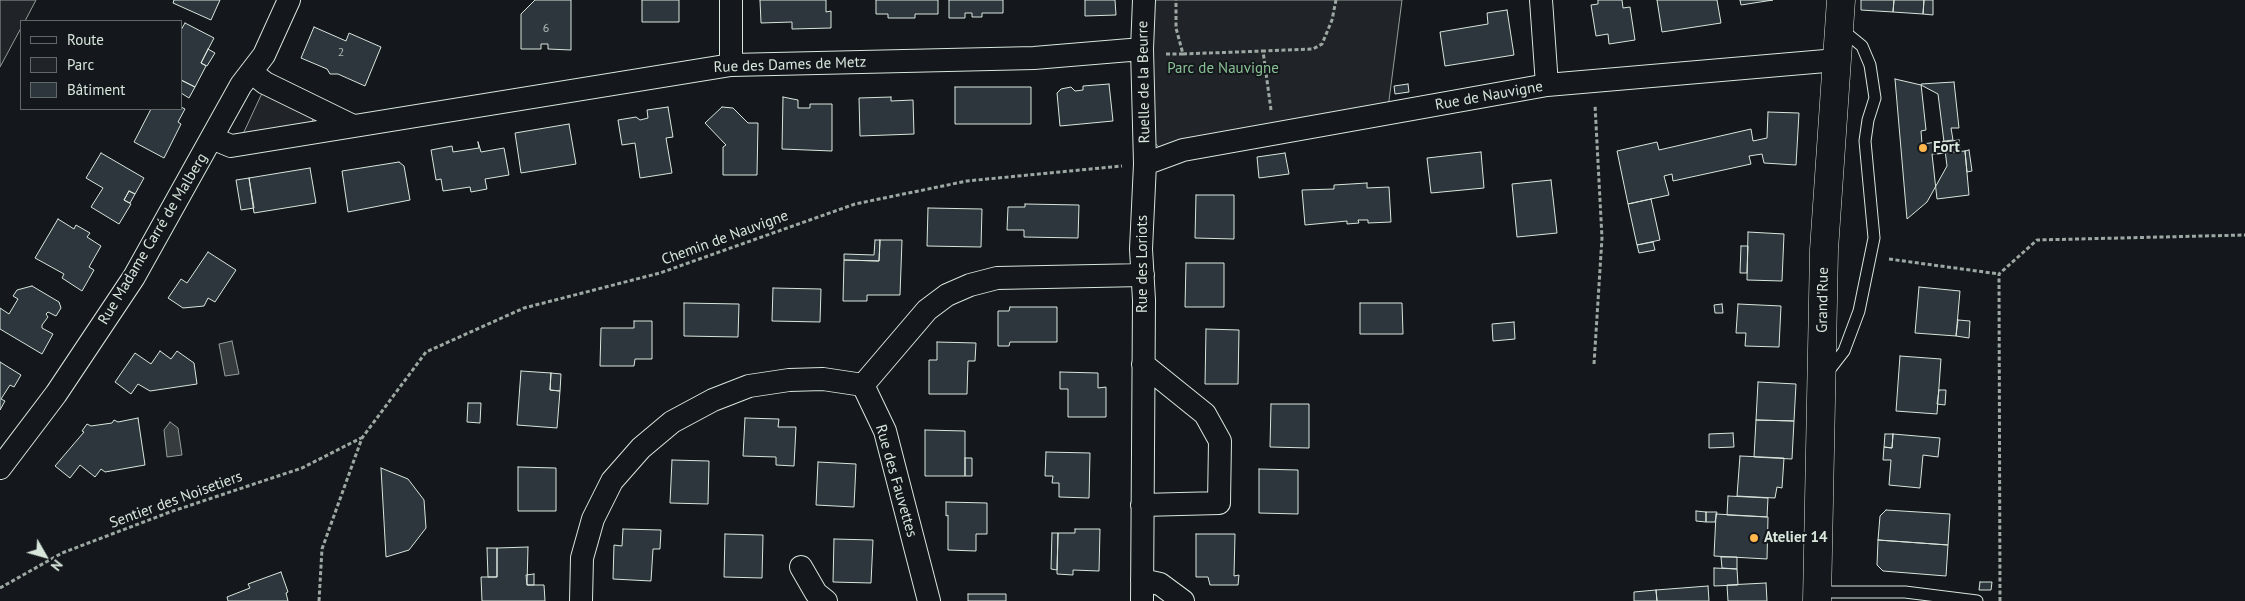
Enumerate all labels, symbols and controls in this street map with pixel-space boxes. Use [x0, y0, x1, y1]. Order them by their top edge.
legend [20, 20, 182, 110]
street label: Ruelle de la Beurre [1134, 21, 1154, 143]
house number: 6 [543, 22, 549, 36]
text: Route [67, 30, 104, 49]
house number: 2 [338, 46, 344, 60]
street label: Rue des Dames de Metz [713, 53, 867, 77]
text: Parc [67, 55, 94, 74]
park label: Parc de Nauvigne [1167, 60, 1279, 78]
street label: Rue de Nauvigne [1434, 78, 1544, 114]
text: Bâtiment [67, 80, 125, 99]
place label: Fort [1933, 139, 1960, 157]
marker: Fort [1917, 142, 1929, 154]
street label: Rue Madame Carré de Malberg [95, 150, 211, 328]
street label: Chemin de Nauvigne [659, 207, 791, 269]
street label: Rue des Loriots [1134, 215, 1152, 313]
street label: Grand'Rue [1813, 267, 1833, 333]
street label: Rue des Fauvettes [871, 423, 921, 539]
street label: Sentier des Noisetiers [107, 468, 245, 532]
place label: Atelier 14 [1764, 529, 1828, 547]
north arrow [20, 531, 70, 581]
marker: Atelier 14 [1748, 532, 1760, 544]
text: N [47, 556, 67, 574]

